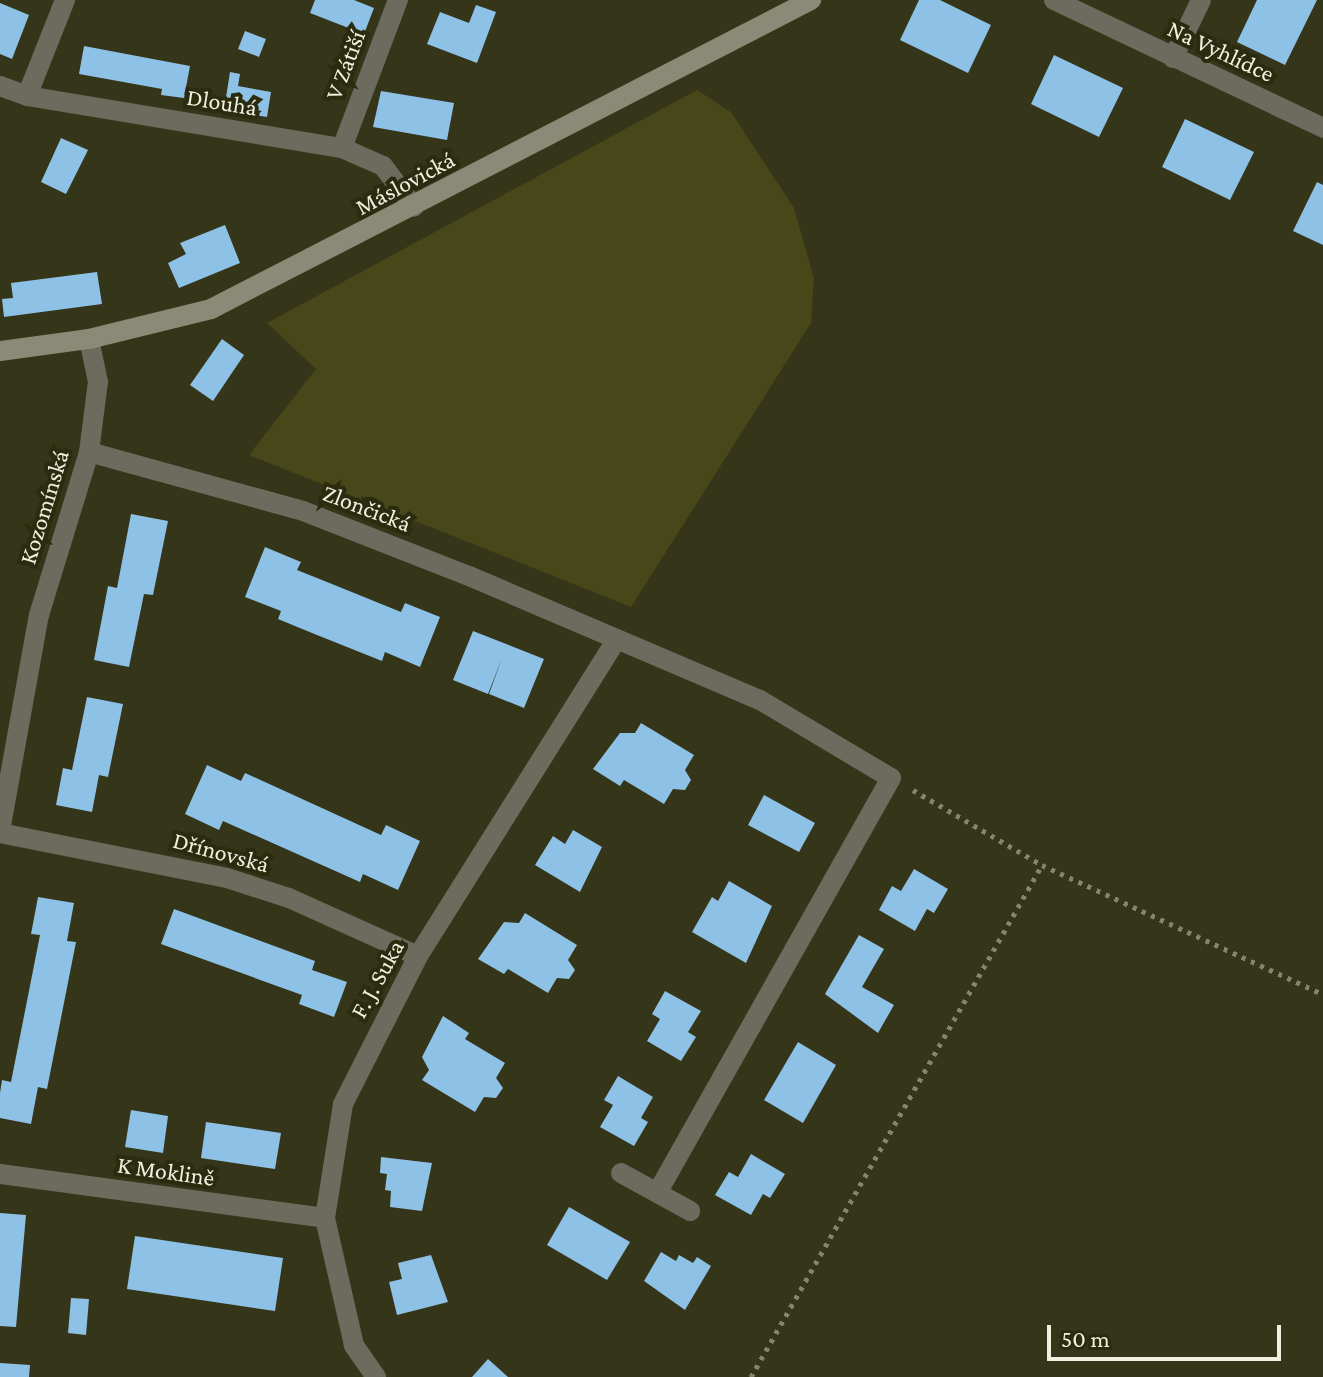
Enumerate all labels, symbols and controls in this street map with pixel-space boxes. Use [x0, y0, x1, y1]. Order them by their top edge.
street label: Na Vyhlídce [1163, 14, 1279, 88]
street label: V Zátiší [319, 26, 371, 104]
street label: Dlouhá [185, 82, 259, 122]
street label: Máslovická [350, 145, 460, 221]
street label: Kozomínská [13, 446, 75, 568]
street label: Zlončická [319, 478, 415, 538]
street label: Dřínovská [170, 825, 272, 879]
street label: F. J. Suka [344, 935, 410, 1023]
street label: K Moklině [116, 1150, 216, 1192]
scale bar [1051, 1309, 1285, 1359]
text: 50 m [1061, 1325, 1110, 1352]

